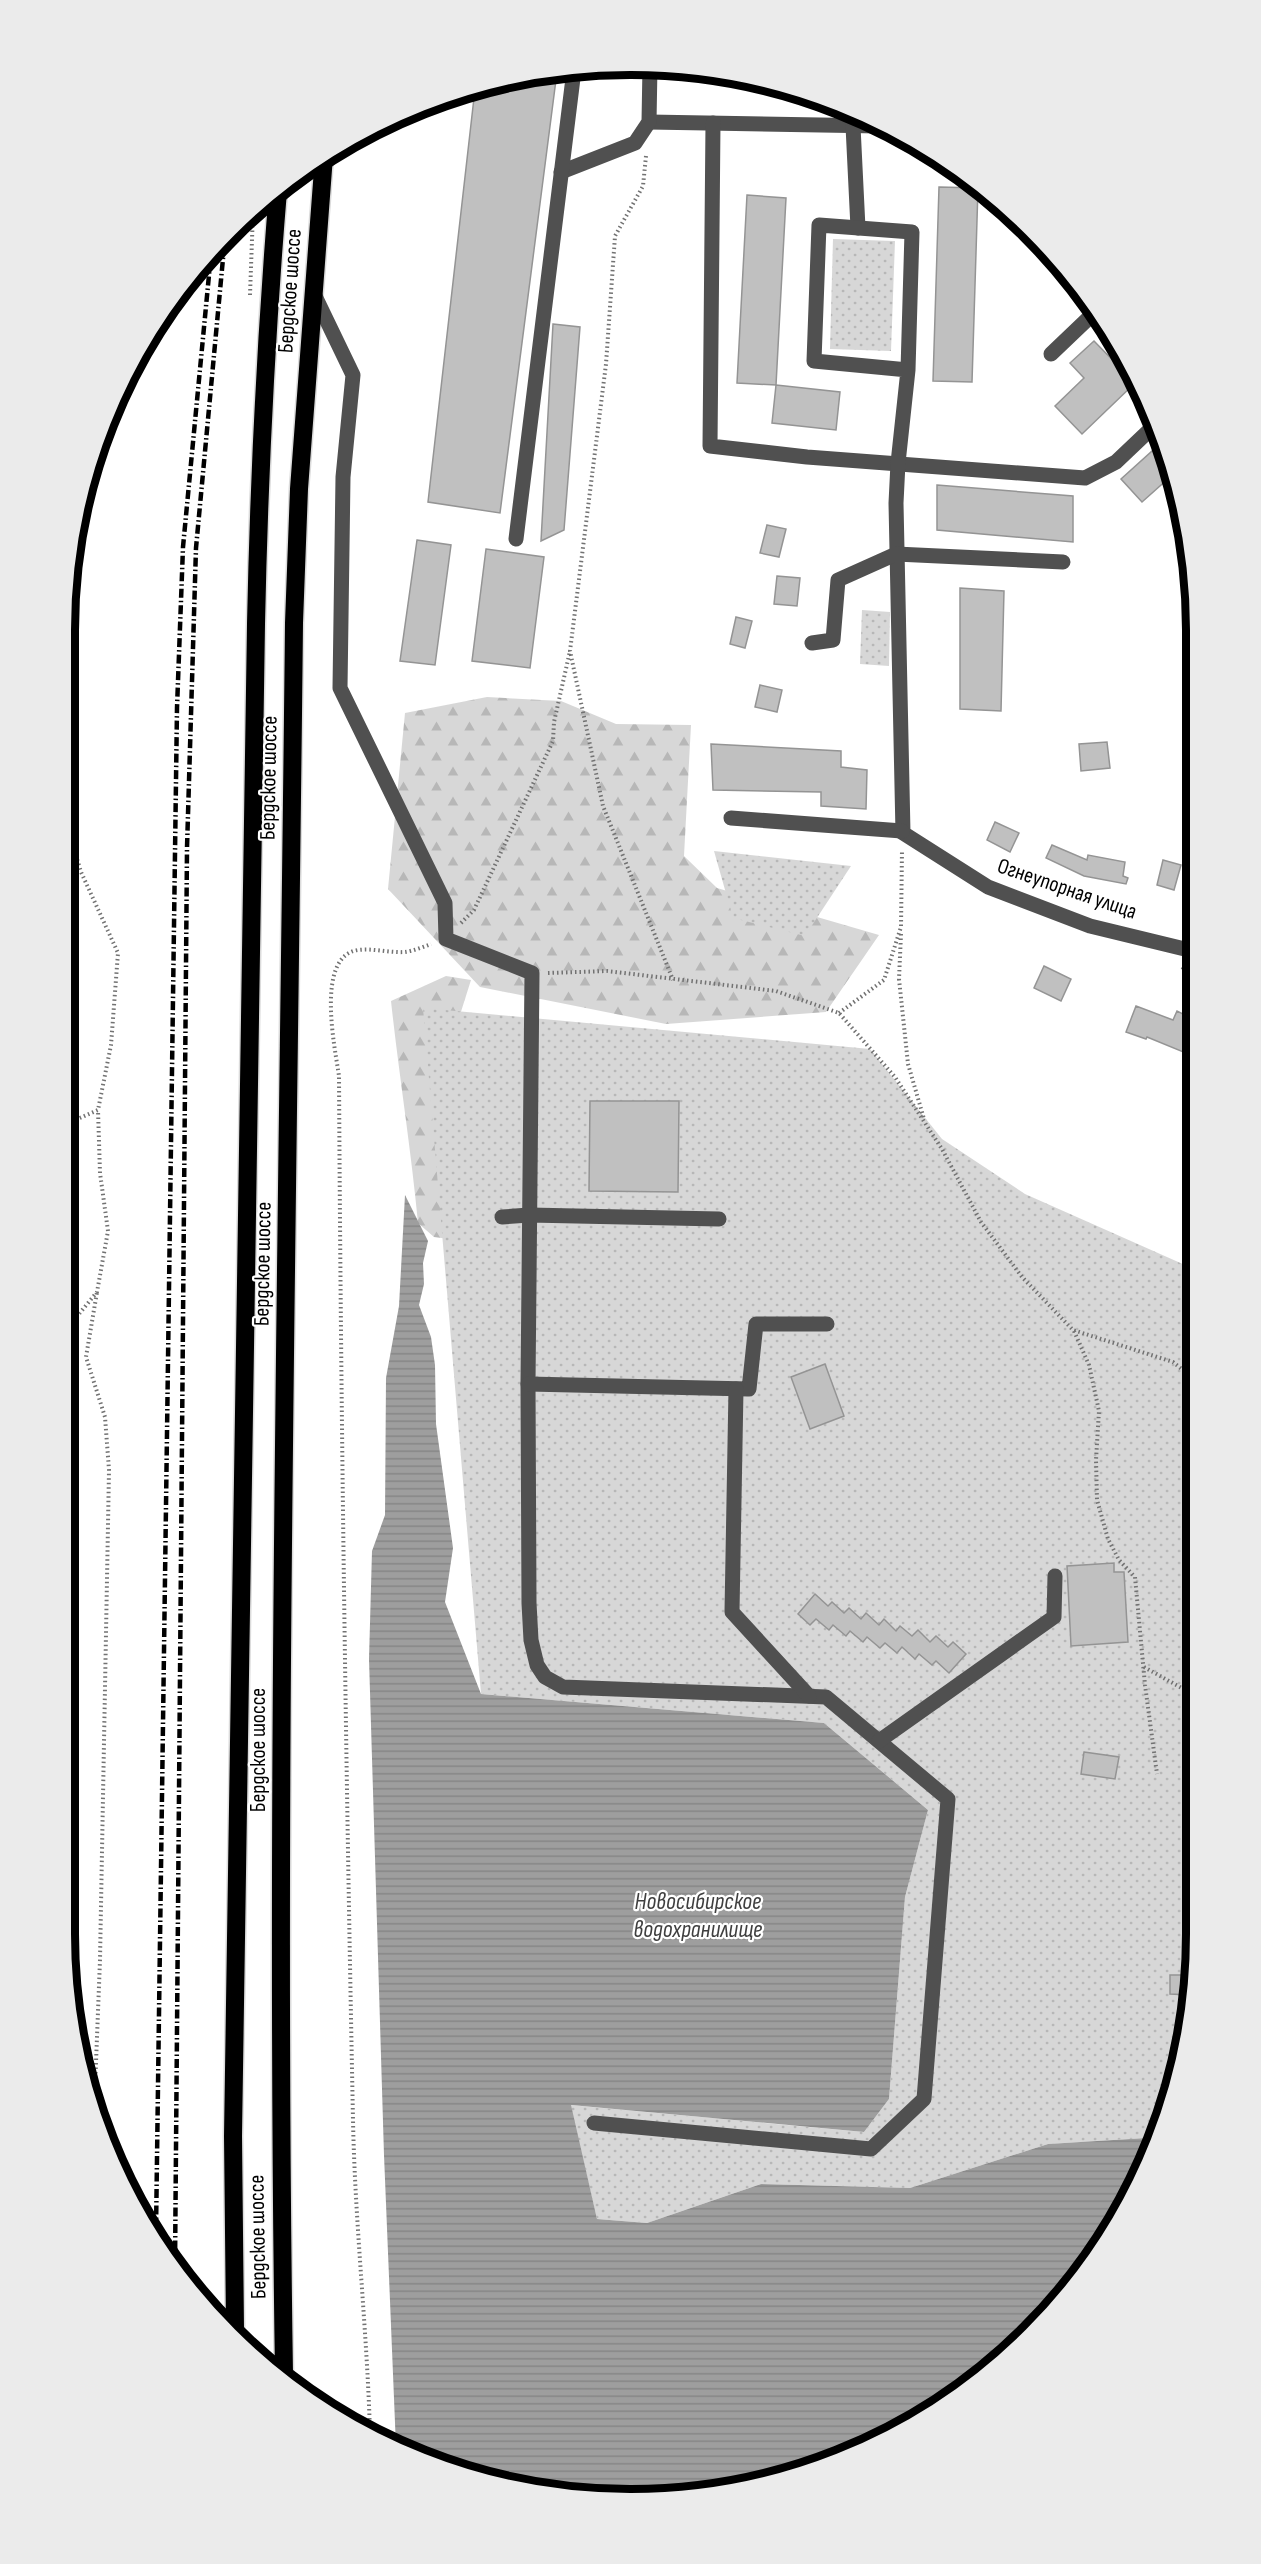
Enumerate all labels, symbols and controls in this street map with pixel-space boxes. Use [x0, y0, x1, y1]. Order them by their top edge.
street label: Бердское шоссе [272, 228, 308, 354]
street label: Бердское шоссе [254, 716, 284, 840]
street label: Огнеупорная улица [994, 852, 1140, 926]
street label: Бердское шоссе [248, 1202, 278, 1326]
street label: Бердское шоссе [245, 1688, 272, 1812]
water label: Новосибирское водохранилище [634, 1887, 762, 1944]
street label: Бердское шоссе [243, 2175, 273, 2299]

